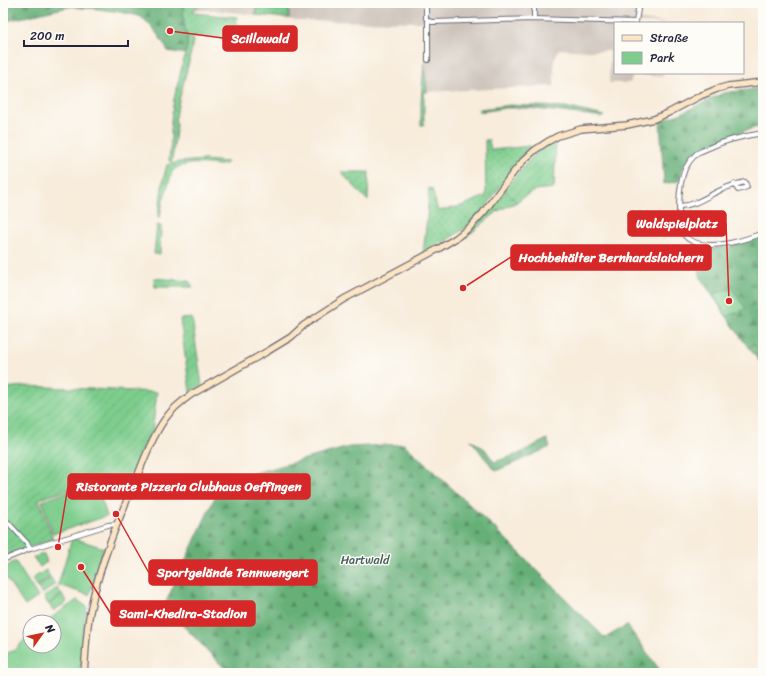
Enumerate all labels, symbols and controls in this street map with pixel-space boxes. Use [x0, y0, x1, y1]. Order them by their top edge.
scale bar [24, 22, 128, 48]
legend [614, 22, 744, 74]
text: 200 m [30, 25, 64, 47]
callout: Scillawald [223, 26, 297, 51]
text: Scillawald [230, 27, 290, 50]
text: Straße [650, 27, 688, 49]
text: Park [650, 47, 675, 69]
callout: Waldspielplatz [628, 211, 726, 236]
text: Waldspielplatz [636, 212, 719, 235]
callout: Hochbehälter Bernhardslaichern [511, 245, 711, 270]
text: Hochbehälter Bernhardslaichern [518, 246, 704, 269]
callout: Ristorante Pizzeria Clubhaus Oeffingen [68, 474, 310, 499]
text: Ristorante Pizzeria Clubhaus Oeffingen [75, 475, 303, 498]
park label: Hartwald [341, 549, 390, 571]
callout: Sportgelände Tennwengert [149, 560, 317, 585]
text: Sportgelände Tennwengert [156, 561, 310, 584]
callout: Sami-Khedira-Stadion [111, 601, 255, 626]
text: Sami-Khedira-Stadion [118, 602, 248, 625]
north arrow [22, 614, 62, 654]
text: N [39, 620, 60, 638]

